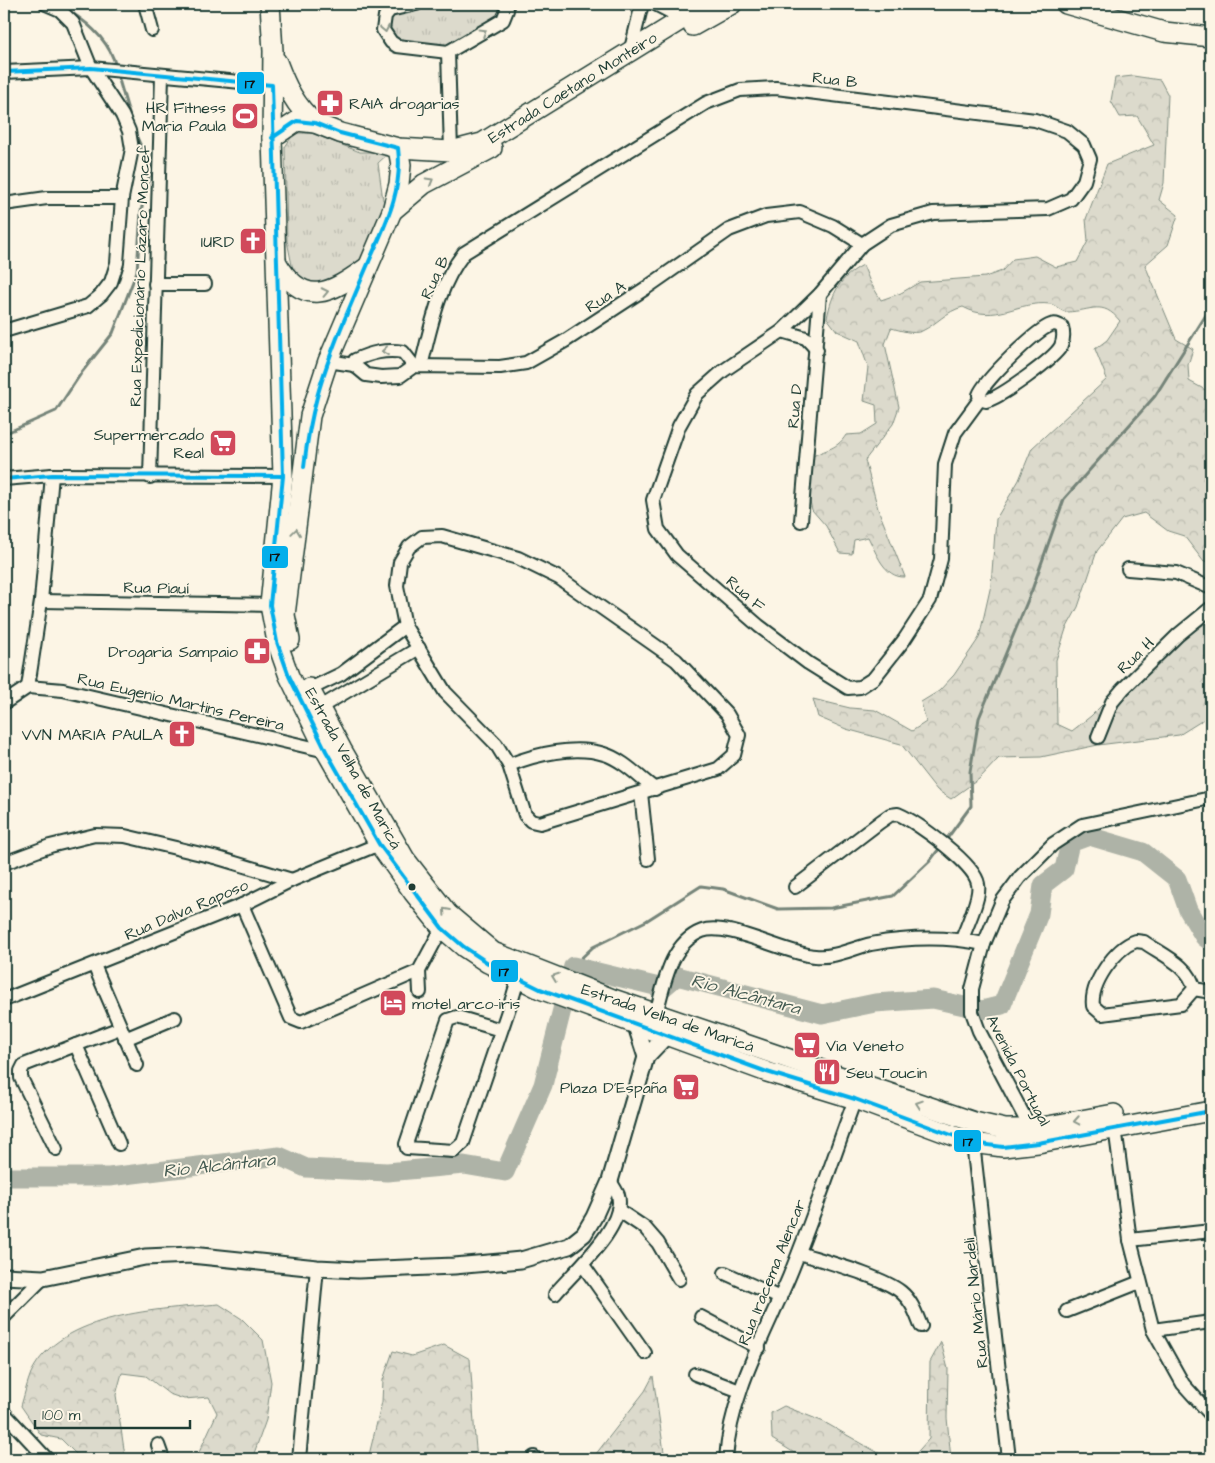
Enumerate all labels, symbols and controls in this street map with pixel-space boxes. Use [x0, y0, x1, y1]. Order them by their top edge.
one-way arrow [380, 25, 390, 33]
street label: Estrada Caetano Monteiro [484, 27, 661, 149]
one-way arrow [477, 29, 486, 38]
street label: Rua B [811, 66, 859, 94]
line badge: 17 [236, 71, 265, 95]
text: 17 [245, 74, 256, 94]
pharmacy icon: RAIA drogarias [315, 88, 345, 118]
place label: RAIA drogarias [349, 93, 460, 116]
place label: HR Fitness Maria Paula [142, 97, 226, 137]
sports icon: HR Fitness Maria Paula [230, 101, 260, 131]
street label: Rua Expedicionário Lázaro Moncef [124, 144, 156, 407]
one-way arrow [425, 177, 434, 187]
church icon: IURD [238, 226, 268, 256]
place label: IURD [201, 231, 234, 253]
street label: Rua B [415, 252, 455, 303]
street label: Rua A [581, 276, 630, 318]
one-way arrow [320, 287, 329, 297]
one-way arrow [381, 345, 389, 356]
street label: Rua D [782, 383, 808, 429]
place label: Supermercado Real [94, 424, 204, 464]
supermarket icon: Supermercado Real [208, 428, 238, 458]
one-way arrow [290, 527, 301, 535]
line badge: 17 [261, 545, 289, 569]
text: 17 [270, 547, 281, 567]
street label: Rua F [721, 571, 770, 617]
street label: Rua Piauí [123, 576, 189, 600]
street label: Rua H [1112, 632, 1159, 679]
pharmacy icon: Drogaria Sampaio [242, 636, 272, 666]
place label: Drogaria Sampaio [108, 641, 238, 664]
street label: Rua Eugenio Martins Pereira [75, 667, 286, 737]
street label: Estrada Velha de Maricá [300, 684, 407, 853]
church icon: VVN MARIA PAULA [167, 719, 197, 749]
place label: VVN MARIA PAULA [22, 724, 163, 746]
street label: Rua Dalva Raposo [121, 874, 252, 946]
unlabelled marker [407, 882, 417, 892]
one-way arrow [443, 908, 452, 917]
line badge: 17 [490, 959, 519, 983]
text: 17 [499, 962, 510, 982]
water label: Rio Alcântara [688, 968, 804, 1021]
one-way arrow [551, 973, 560, 983]
street label: Estrada Velha de Maricá [578, 978, 757, 1058]
hotel icon: motel arco-iris [378, 988, 408, 1018]
place label: motel arco-iris [412, 993, 520, 1015]
street label: Avenida Portugal [980, 1011, 1056, 1130]
supermarket icon: Via Veneto [792, 1030, 822, 1060]
place label: Via Veneto [826, 1035, 904, 1057]
restaurant icon: Seu Toucin [812, 1057, 842, 1087]
place label: Seu Toucin [846, 1062, 927, 1084]
supermarket icon: Plaza D'España [671, 1072, 701, 1102]
place label: Plaza D'España [560, 1077, 667, 1099]
one-way arrow [916, 1100, 924, 1110]
one-way arrow [1073, 1116, 1082, 1126]
line badge: 17 [953, 1129, 982, 1153]
text: 17 [963, 1132, 974, 1152]
water label: Rio Alcântara [162, 1147, 277, 1184]
street label: Rua Iracema Alencar [733, 1196, 811, 1349]
street label: Rua Mário Nardeli [958, 1236, 994, 1369]
scale bar [35, 1398, 190, 1430]
text: 100 m [42, 1405, 81, 1426]

